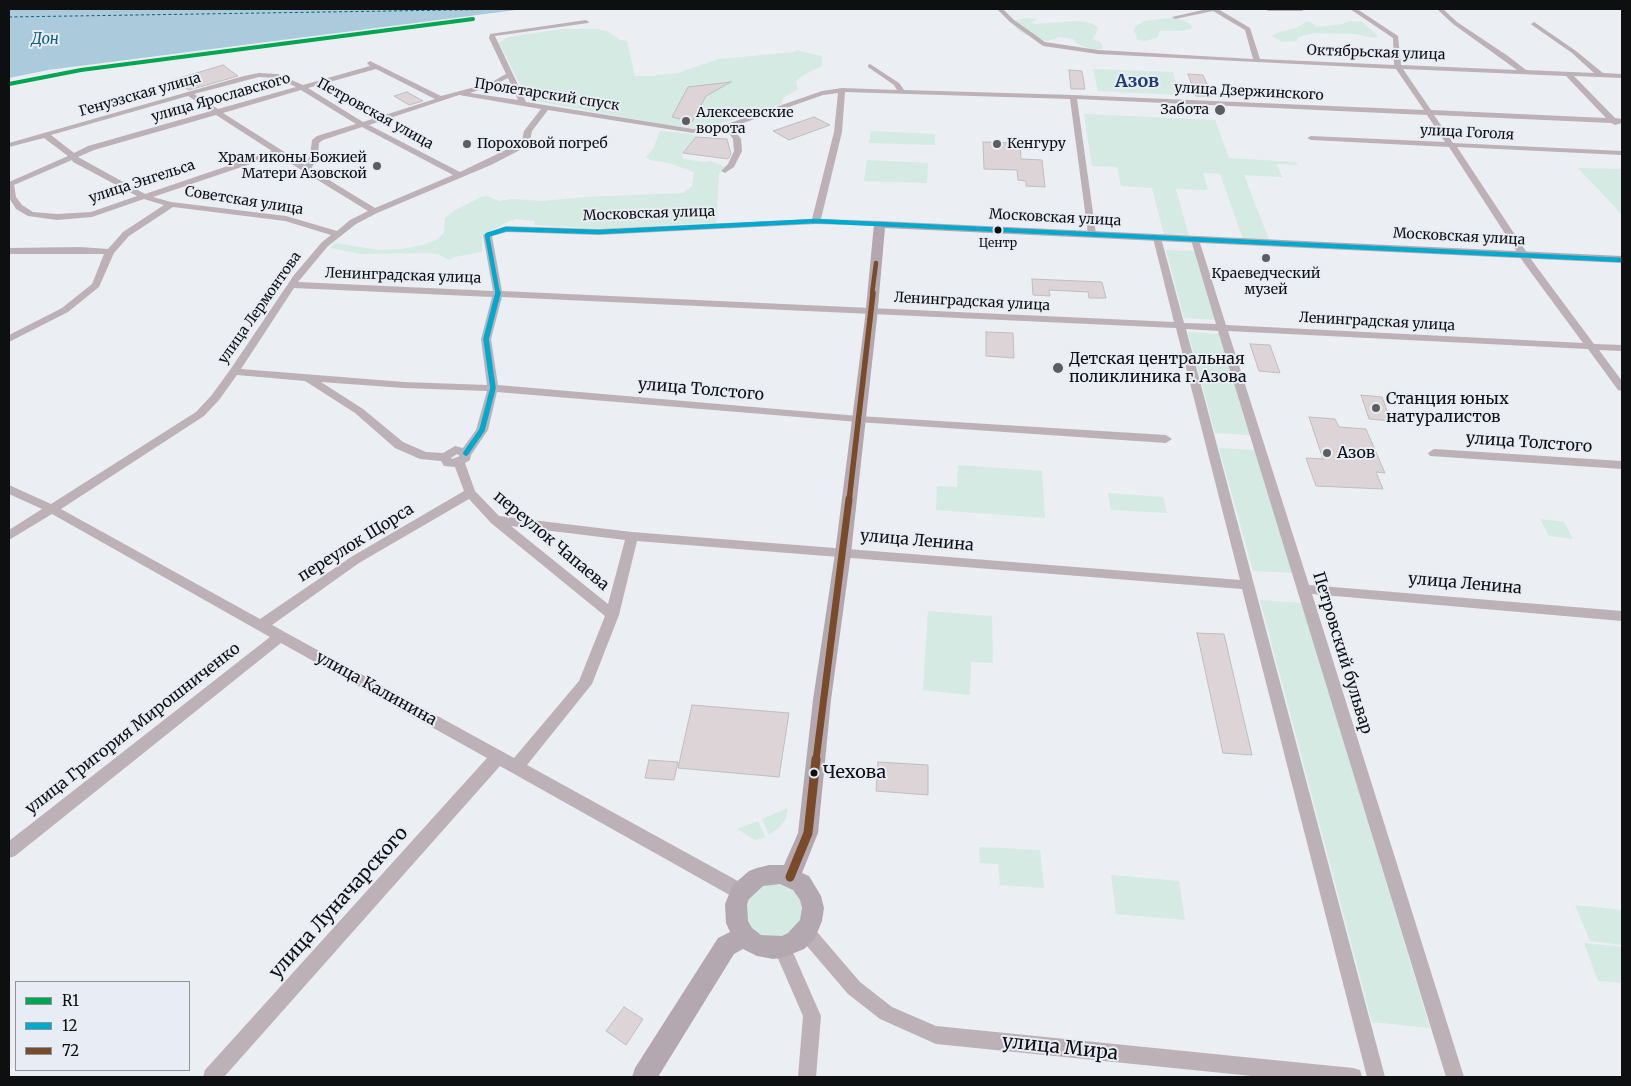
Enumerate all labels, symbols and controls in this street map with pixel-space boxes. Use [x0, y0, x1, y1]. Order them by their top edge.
water label: Дон [31, 31, 59, 49]
street label: Октябрьская улица [1306, 42, 1446, 64]
street label: Генуэзская улица [77, 70, 203, 120]
street label: улица Ярославского [150, 70, 292, 126]
district label: Азов [1115, 71, 1159, 93]
street label: Петровская улица [314, 75, 436, 153]
street label: Пролетарский спуск [473, 75, 621, 115]
street label: улица Дзержинского [1174, 80, 1324, 104]
place label: Забота [1161, 102, 1209, 118]
marker: Забота [1213, 103, 1227, 117]
place label: Алексеевские ворота [696, 105, 794, 138]
marker: Алексеевские ворота [680, 115, 692, 127]
street label: улица Гоголя [1419, 122, 1515, 144]
place label: Пороховой погреб [477, 136, 608, 152]
place label: Кенгуру [1007, 136, 1066, 152]
marker: Пороховой погреб [461, 138, 473, 150]
marker: Кенгуру [991, 138, 1003, 150]
place label: Храм иконы Божией Матери Азовской [218, 150, 367, 182]
street label: улица Энгельса [87, 157, 197, 207]
marker: Храм иконы Божией Матери Азовской [371, 160, 383, 172]
street label: Советская улица [184, 183, 304, 219]
street label: Московская улица [583, 203, 715, 225]
street label: Московская улица [988, 206, 1122, 230]
marker: Центр [993, 225, 1003, 235]
street label: Московская улица [1392, 225, 1526, 249]
place label: Центр [979, 237, 1017, 251]
street label: улица Лермонтова [215, 249, 305, 367]
marker: Краеведческий музей [1260, 252, 1272, 264]
street label: Ленинградская улица [325, 265, 481, 287]
place label: Краеведческий музей [1212, 266, 1320, 298]
street label: Ленинградская улица [894, 290, 1050, 314]
street label: Ленинградская улица [1299, 310, 1455, 334]
place label: Детская центральная поликлиника г. Азова [1069, 349, 1247, 387]
marker: Детская центральная поликлиника г. Азова [1051, 361, 1065, 375]
street label: улица Толстого [637, 375, 765, 405]
place label: Станция юных натуралистов [1386, 389, 1509, 427]
marker: Станция юных натуралистов [1370, 402, 1382, 414]
street label: улица Толстого [1465, 429, 1593, 457]
place label: Азов [1337, 443, 1375, 463]
marker: Азов [1321, 447, 1333, 459]
street label: переулок Чапаева [489, 487, 613, 595]
street label: переулок Щорса [295, 500, 417, 586]
street label: улица Ленина [859, 526, 975, 556]
street label: улица Ленина [1407, 569, 1523, 599]
street label: Петровский бульвар [1308, 570, 1376, 736]
street label: улица Григория Мирошниченко [22, 639, 244, 819]
street label: улица Калинина [312, 648, 440, 730]
place label: Чехова [823, 762, 886, 784]
marker: Чехова [809, 768, 819, 778]
street label: улица Луначарского [265, 822, 413, 984]
legend [15, 981, 190, 1071]
text: R1 [62, 991, 79, 1010]
text: 12 [62, 1016, 78, 1035]
street label: улица Мира [1001, 1031, 1119, 1065]
text: 72 [62, 1041, 79, 1060]

